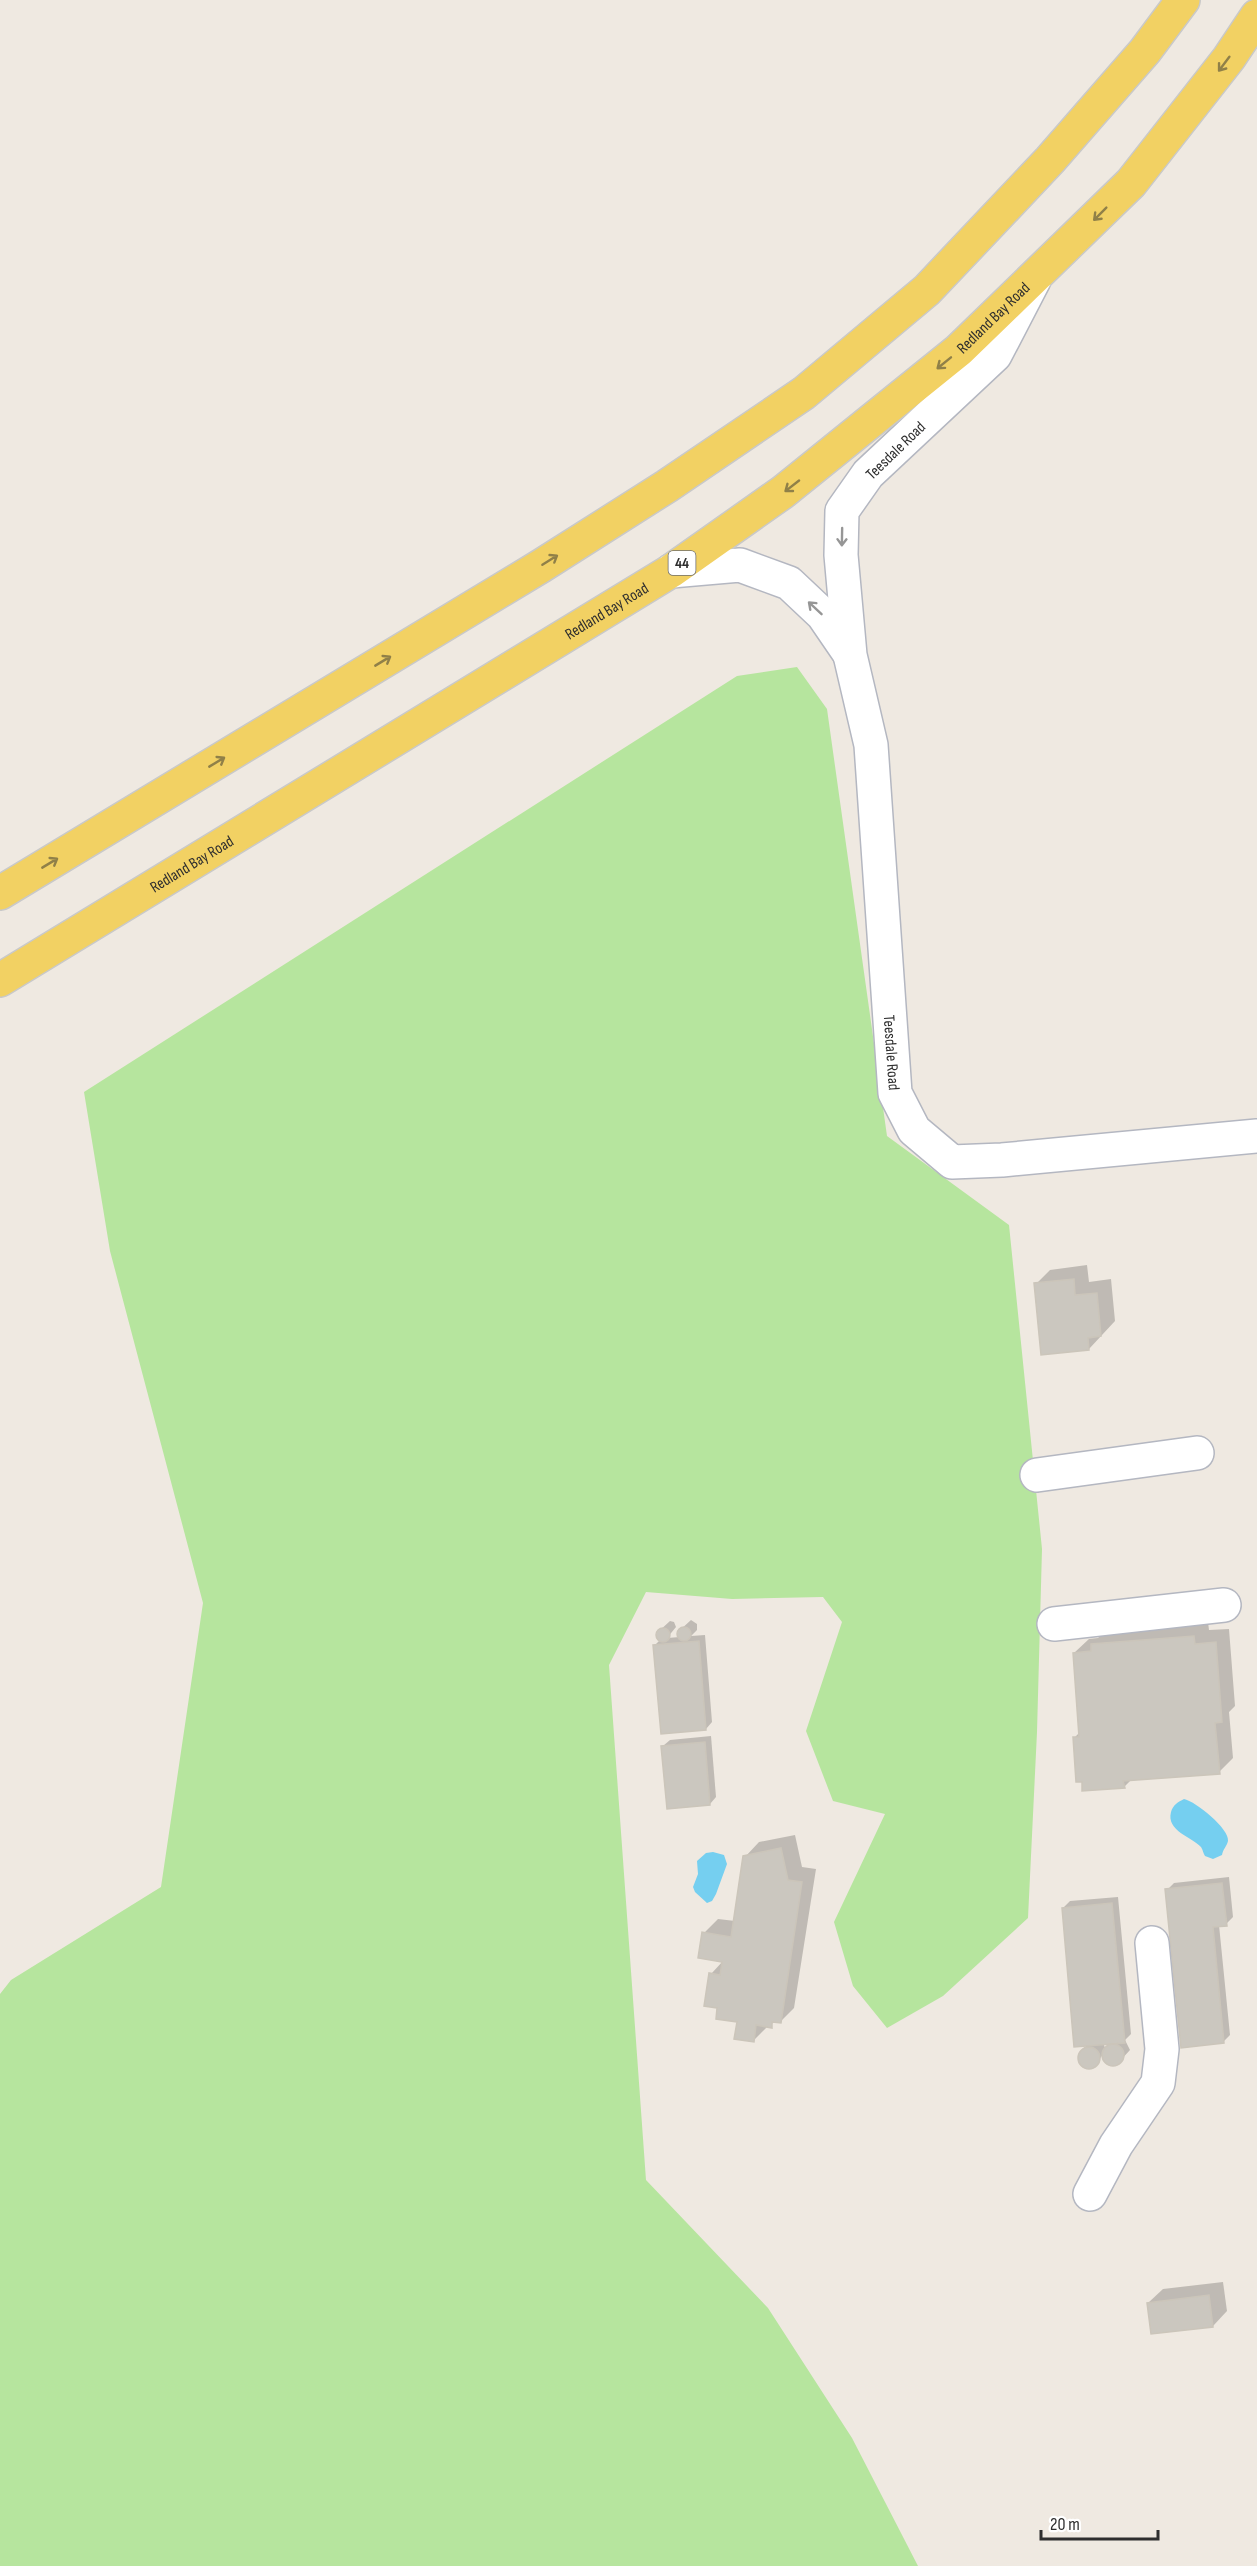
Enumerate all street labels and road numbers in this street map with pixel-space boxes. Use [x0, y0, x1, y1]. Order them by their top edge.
street label: Redland Bay Road [953, 279, 1034, 358]
street label: Teesdale Road [862, 418, 930, 484]
road number: 44 [668, 551, 696, 575]
street label: Redland Bay Road [562, 579, 652, 644]
street label: Redland Bay Road [147, 832, 237, 897]
street label: Teesdale Road [879, 1014, 903, 1091]

